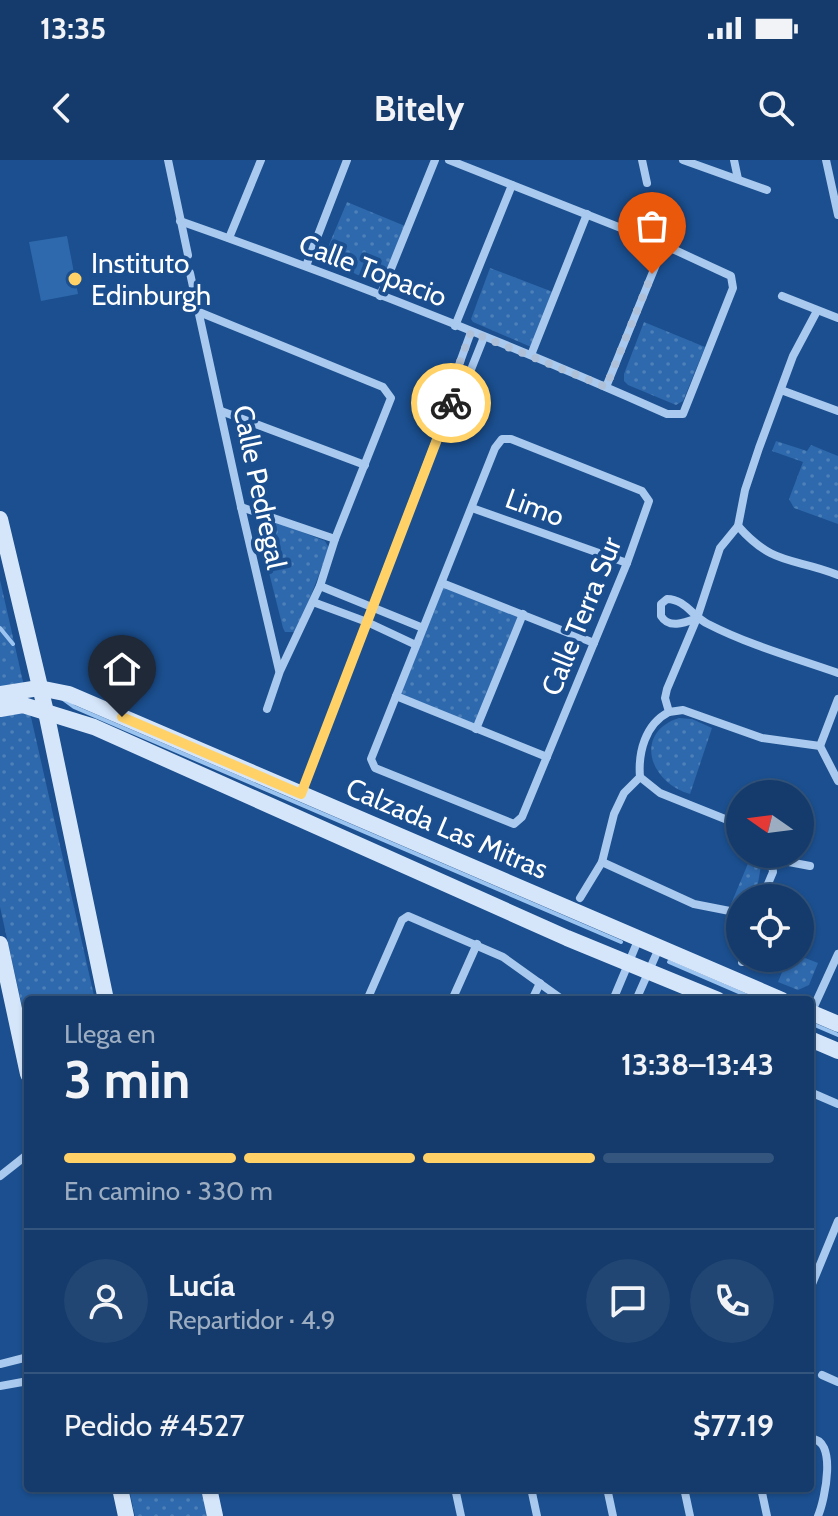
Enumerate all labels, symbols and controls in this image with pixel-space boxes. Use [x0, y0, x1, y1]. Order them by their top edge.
text: 13:35 [40, 10, 106, 47]
icon: back [40, 86, 84, 130]
text: Bitely [374, 86, 464, 130]
icon: search [754, 86, 798, 130]
pin [618, 192, 686, 274]
icon: bag [630, 204, 674, 248]
street label: Calle Topacio [294, 226, 452, 314]
place label: Instituto Edinburgh [91, 246, 211, 312]
marker: Instituto Edinburgh [66, 270, 84, 288]
courier [411, 363, 491, 443]
icon: bike [429, 381, 473, 425]
street label: Calle Pedregal [226, 402, 294, 572]
street label: Limo [501, 481, 569, 533]
street label: Calle Terra Sur [534, 531, 628, 700]
pin [88, 635, 156, 717]
icon: home [100, 647, 144, 691]
street label: Calzada Las Mitras [341, 770, 553, 886]
north arrow [726, 780, 814, 868]
map controls [726, 780, 814, 972]
button: locate [726, 884, 814, 972]
text: Llega en [64, 1018, 155, 1050]
text: 13:38–13:43 [621, 1046, 774, 1083]
text: 3 min [64, 1048, 190, 1111]
text: En camino · 330 m [64, 1175, 273, 1207]
button: person [64, 1259, 148, 1343]
button: chat [586, 1259, 670, 1343]
button: phone [690, 1259, 774, 1343]
text: Lucía [168, 1267, 235, 1304]
text: Repartidor · 4.9 [168, 1304, 336, 1336]
text: Pedido #4527 [64, 1407, 245, 1444]
text: $77.19 [693, 1407, 774, 1444]

